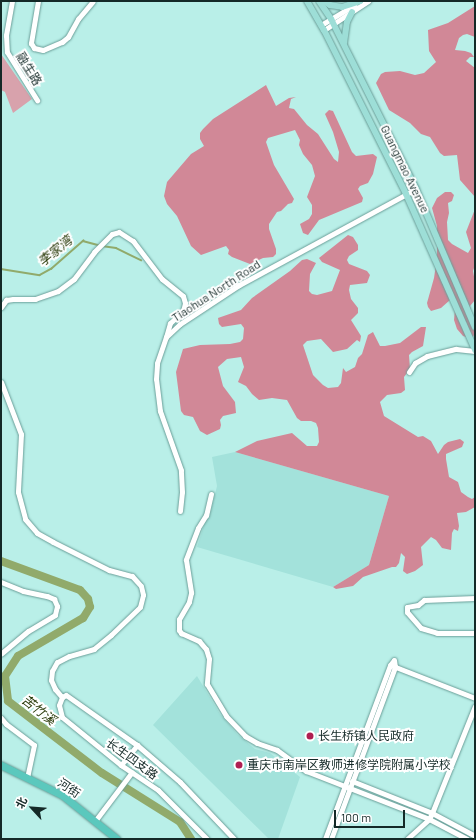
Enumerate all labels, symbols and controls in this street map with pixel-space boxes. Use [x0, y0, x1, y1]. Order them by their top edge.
street label: 融生路 [13, 50, 45, 88]
street label: Guangmao Avenue [378, 123, 432, 215]
water label: 李家湾 [35, 233, 75, 269]
street label: Tiaohua North Road [169, 257, 263, 325]
water label: 苦竹溪 [19, 692, 59, 728]
place label: 长生桥镇人民政府 [318, 729, 414, 743]
marker: 长生桥镇人民政府 [305, 731, 315, 741]
street label: 长生四支路 [103, 736, 161, 782]
place label: 重庆市南岸区教师进修学院附属小学校 [247, 758, 451, 772]
marker: 重庆市南岸区教师进修学院附属小学校 [234, 760, 244, 770]
street label: 河街 [55, 775, 83, 801]
north arrow [12, 788, 52, 828]
text: 北 [13, 795, 29, 810]
scale bar [336, 802, 407, 828]
text: 100 m [341, 810, 371, 824]

